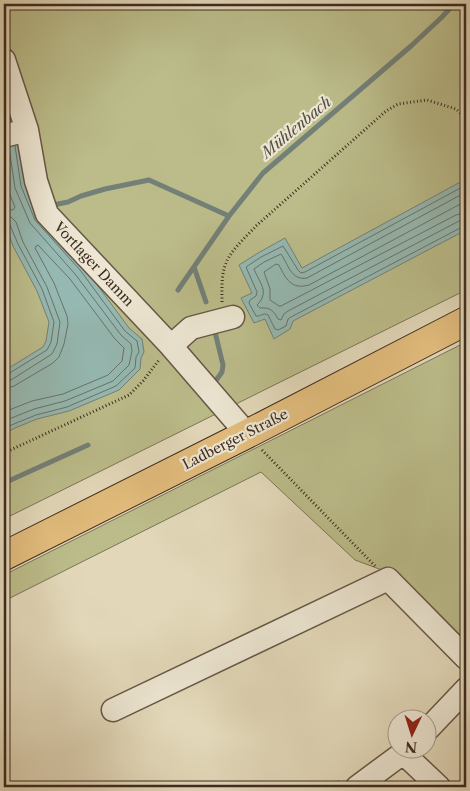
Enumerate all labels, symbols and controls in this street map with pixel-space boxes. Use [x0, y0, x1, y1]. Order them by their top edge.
water label: Mühlenbach [256, 92, 335, 163]
street label: Vortlager Damm [50, 217, 138, 310]
street label: Ladberger Straße [179, 405, 291, 473]
north arrow [388, 708, 438, 758]
text: N [404, 738, 418, 756]

